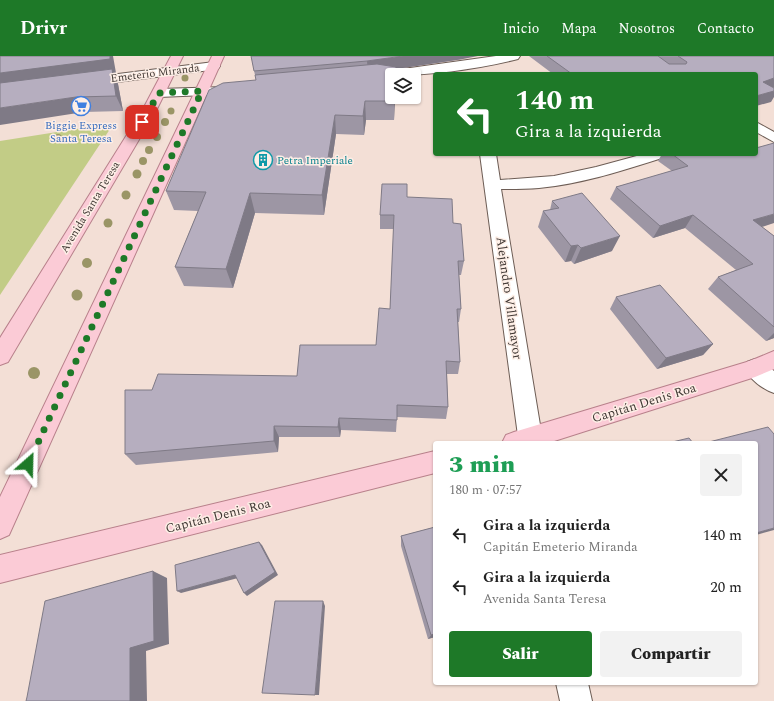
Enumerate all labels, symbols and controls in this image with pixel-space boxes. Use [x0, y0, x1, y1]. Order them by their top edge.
text: Drivr [20, 14, 67, 43]
text: Inicio [503, 18, 539, 39]
text: Mapa [561, 18, 596, 39]
text: Nosotros [618, 18, 675, 39]
text: Contacto [697, 18, 754, 39]
street label: Emeterio Miranda [110, 59, 201, 87]
map controls [385, 68, 421, 104]
button: layers [385, 68, 421, 104]
text: 140 m [515, 79, 594, 122]
icon: left [449, 88, 501, 140]
supermarket icon: Biggie Express Santa Teresa [70, 95, 92, 117]
pin [125, 105, 159, 139]
icon: arrive [131, 111, 153, 133]
place label: Biggie Express Santa Teresa [45, 117, 117, 147]
text: Gira a la izquierda [515, 118, 662, 145]
building icon: Petra Imperiale [252, 149, 274, 171]
place label: Petra Imperiale [277, 152, 353, 169]
street label: Avenida Santa Teresa [56, 157, 124, 256]
street label: Alejandro Villamayor [490, 235, 528, 361]
street label: Capitán Denis Roa [590, 377, 699, 428]
position arrow [7, 443, 49, 485]
text: 3 min [449, 447, 515, 483]
button: close [700, 454, 742, 496]
text: 180 m · 07:57 [449, 480, 522, 500]
street label: Capitán Denis Roa [163, 493, 273, 539]
text: Gira a la izquierda [483, 514, 610, 537]
icon: left [449, 524, 471, 546]
text: 140 m [703, 524, 742, 547]
text: Capitán Emeterio Miranda [483, 537, 638, 557]
text: Gira a la izquierda [483, 566, 610, 589]
icon: left [449, 576, 471, 598]
text: 20 m [710, 576, 742, 599]
text: Avenida Santa Teresa [483, 589, 606, 609]
button: Salir [449, 631, 592, 677]
button: Compartir [600, 631, 742, 677]

